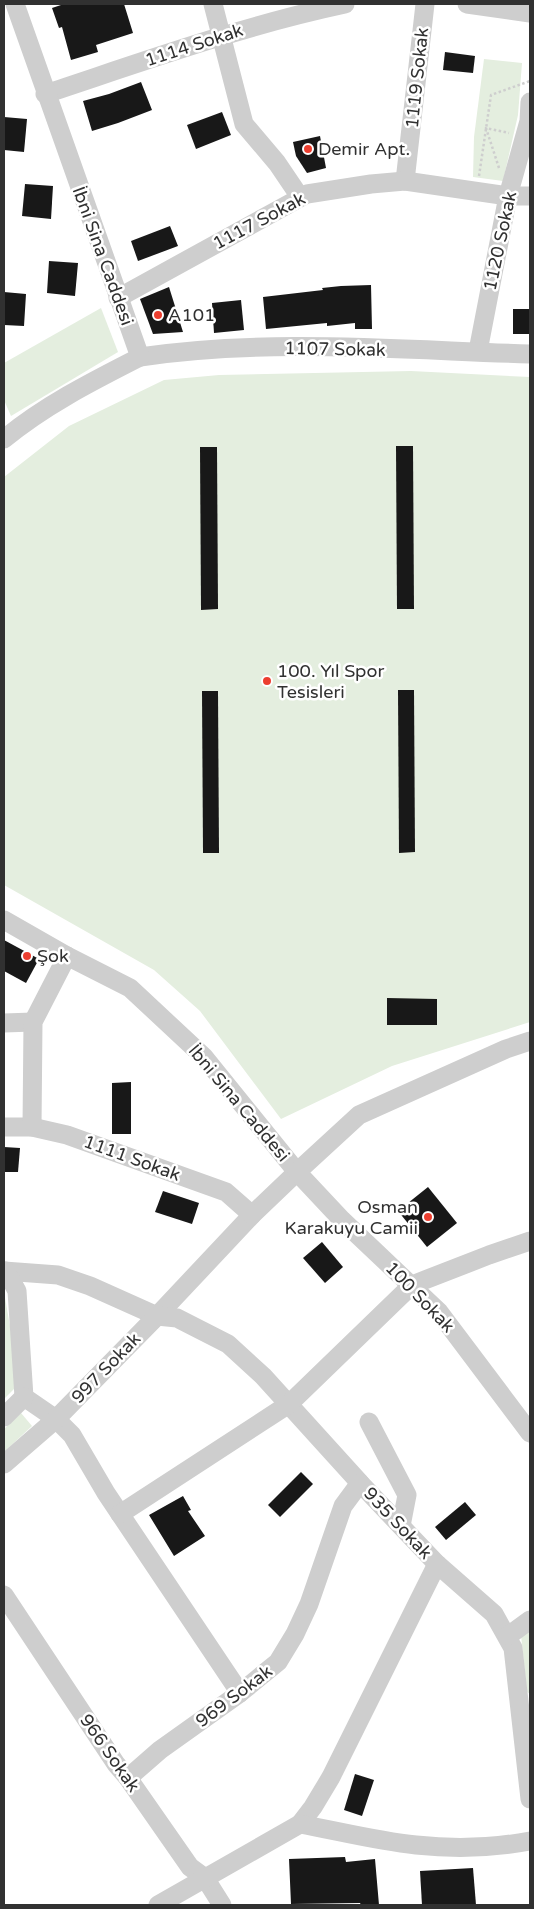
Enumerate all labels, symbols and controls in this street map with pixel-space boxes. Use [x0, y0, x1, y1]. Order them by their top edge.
street label: 1114 Sokak [142, 19, 246, 71]
street label: 1119 Sokak [401, 26, 433, 130]
place label: Demir Apt. [318, 138, 410, 160]
marker: Demir Apt. [302, 143, 314, 155]
street label: İbni Sina Caddesi [68, 184, 138, 328]
street label: 1117 Sokak [209, 187, 309, 255]
street label: 1120 Sokak [479, 189, 521, 293]
place label: A101 [168, 304, 215, 326]
marker: A101 [152, 309, 164, 321]
street label: 1107 Sokak [284, 337, 386, 361]
place label: 100. Yıl Spor Tesisleri [277, 660, 384, 703]
marker: 100. Yıl Spor Tesisleri [261, 675, 273, 687]
place label: Şok [37, 945, 69, 967]
marker: Şok [21, 950, 33, 962]
street label: İbni Sina Caddesi [184, 1040, 294, 1166]
street label: 1111 Sokak [81, 1130, 184, 1186]
place label: Osman Karakuyu Camii [285, 1196, 418, 1239]
marker: Osman Karakuyu Camii [422, 1211, 434, 1223]
street label: 100 Sokak [381, 1257, 459, 1337]
street label: 997 Sokak [67, 1328, 145, 1408]
street label: 935 Sokak [359, 1483, 437, 1564]
street label: 969 Sokak [191, 1660, 277, 1732]
street label: 966 Sokak [75, 1710, 145, 1796]

